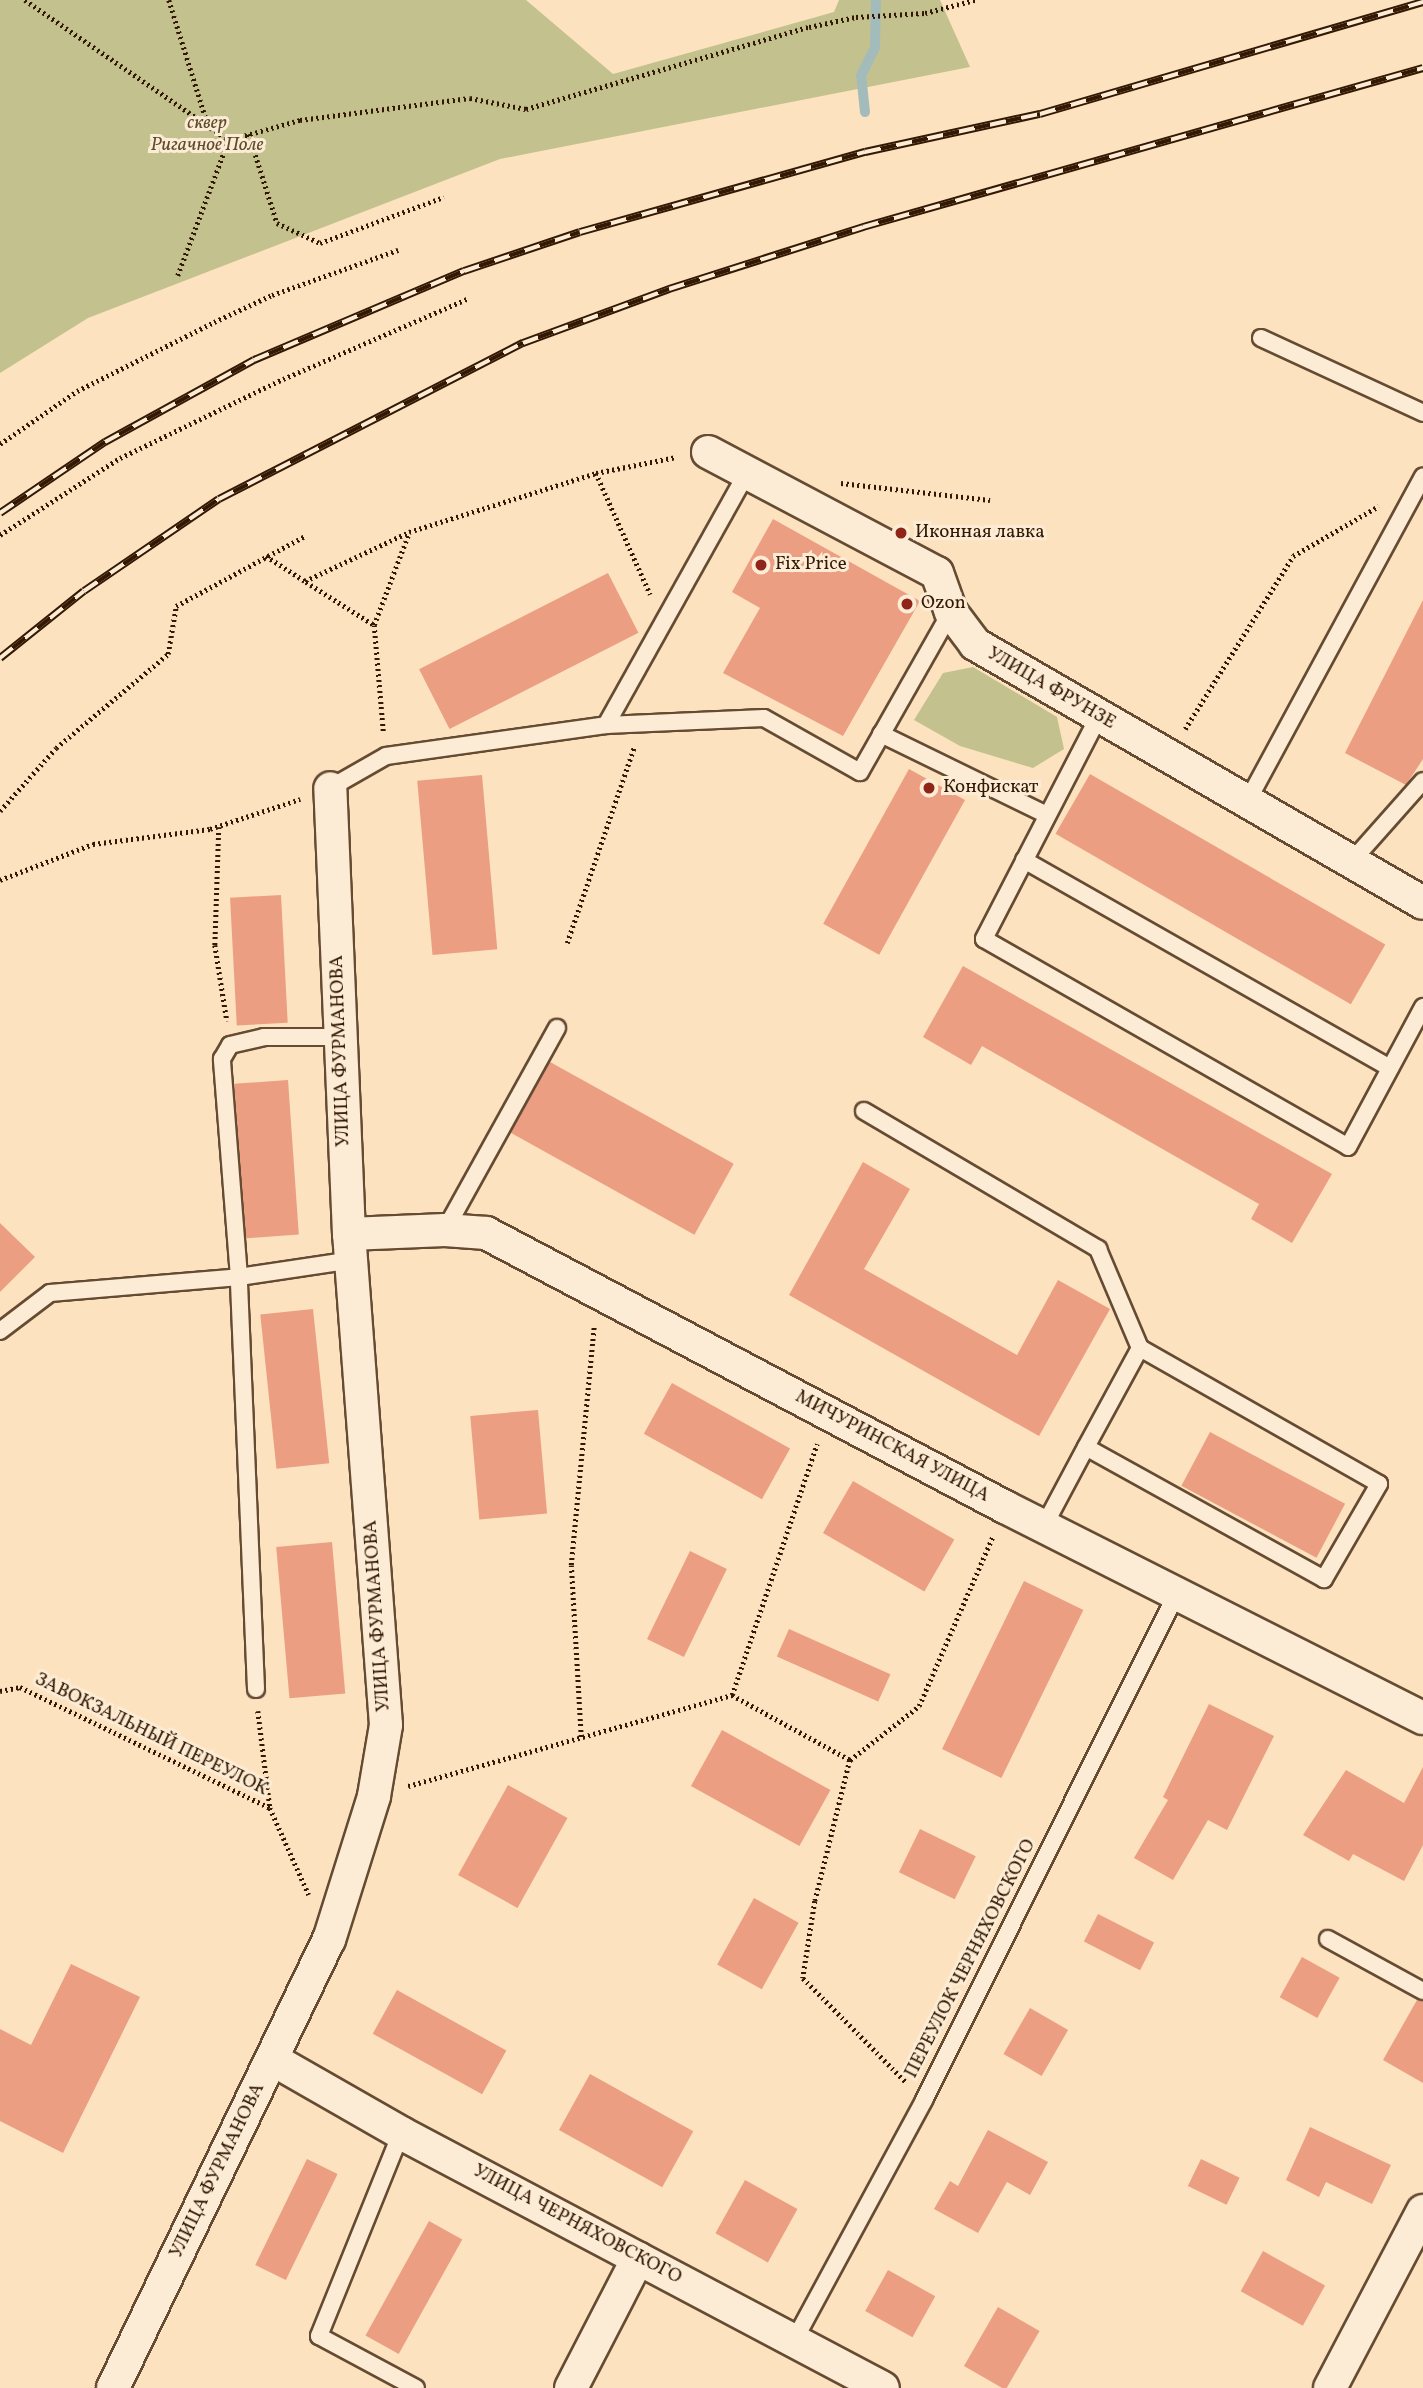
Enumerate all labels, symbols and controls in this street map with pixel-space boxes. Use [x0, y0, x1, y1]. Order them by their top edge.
park label: сквер Ригачное Поле [151, 113, 263, 157]
place label: Иконная лавка [915, 522, 1045, 544]
marker: Иконная лавка [893, 525, 909, 541]
place label: Fix Price [775, 554, 847, 576]
marker: Fix Price [753, 557, 769, 573]
place label: Ozon [921, 593, 966, 615]
marker: Ozon [899, 596, 915, 612]
street label: УЛИЦА ФРУНЗЕ [983, 643, 1119, 735]
place label: Конфискат [943, 777, 1038, 799]
marker: Конфискат [921, 780, 937, 796]
street label: УЛИЦА ФУРМАНОВА [326, 955, 356, 1147]
street label: МИЧУРИНСКАЯ УЛИЦА [791, 1386, 993, 1508]
street label: УЛИЦА ФУРМАНОВА [360, 1519, 396, 1713]
street label: ЗАВОКЗАЛЬНЫЙ ПЕРЕУЛОК [31, 1669, 271, 1801]
street label: ПЕРЕУЛОК ЧЕРНЯХОВСКОГО [901, 1836, 1041, 2082]
street label: УЛИЦА ФУРМАНОВА [166, 2080, 270, 2262]
street label: УЛИЦА ЧЕРНЯХОВСКОГО [469, 2160, 685, 2290]

